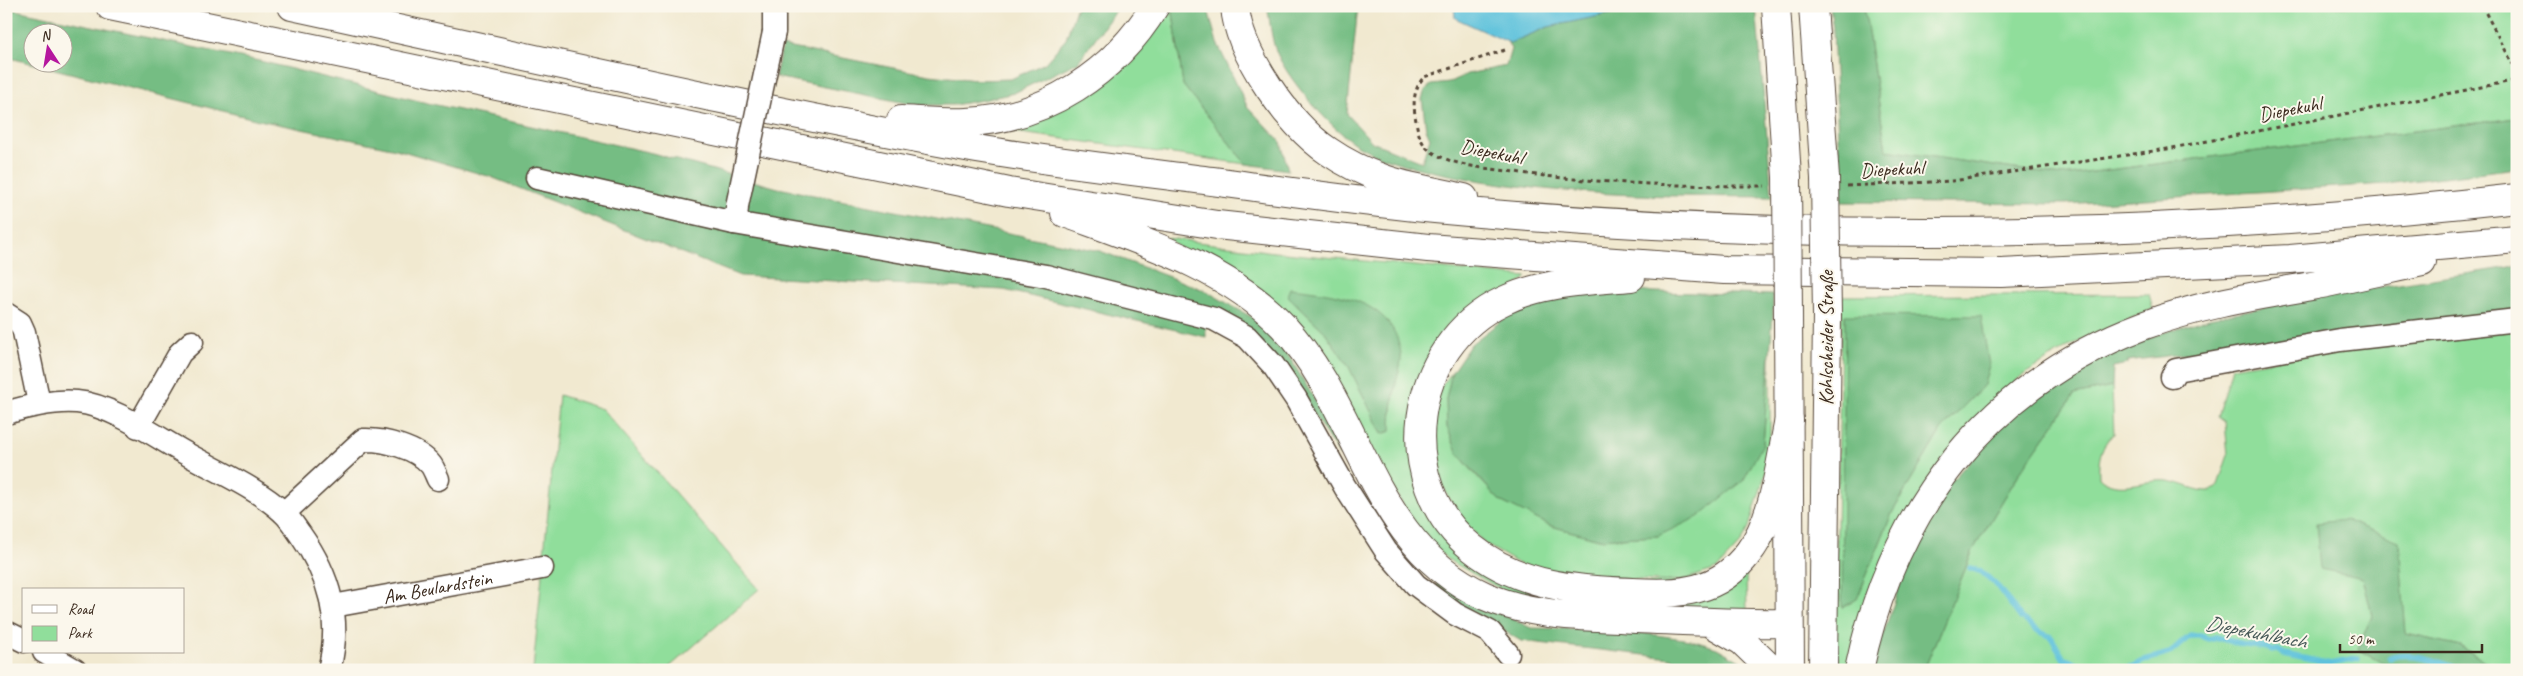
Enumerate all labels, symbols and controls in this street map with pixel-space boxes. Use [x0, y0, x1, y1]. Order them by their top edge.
north arrow [22, 22, 72, 72]
text: N [39, 26, 54, 45]
street label: Diepekuhl [2257, 90, 2327, 127]
street label: Diepekuhl [1459, 134, 1529, 171]
street label: Diepekuhl [1860, 155, 1928, 183]
street label: Kohlscheider Straße [1814, 269, 1839, 405]
street label: Am Beulardstein [381, 565, 495, 609]
legend [22, 588, 185, 654]
text: Road [68, 600, 95, 619]
water label: Diepekuhlbach [2204, 610, 2311, 655]
scale bar [2340, 621, 2483, 653]
text: Park [68, 624, 93, 643]
text: 50 m [2348, 630, 2375, 649]

